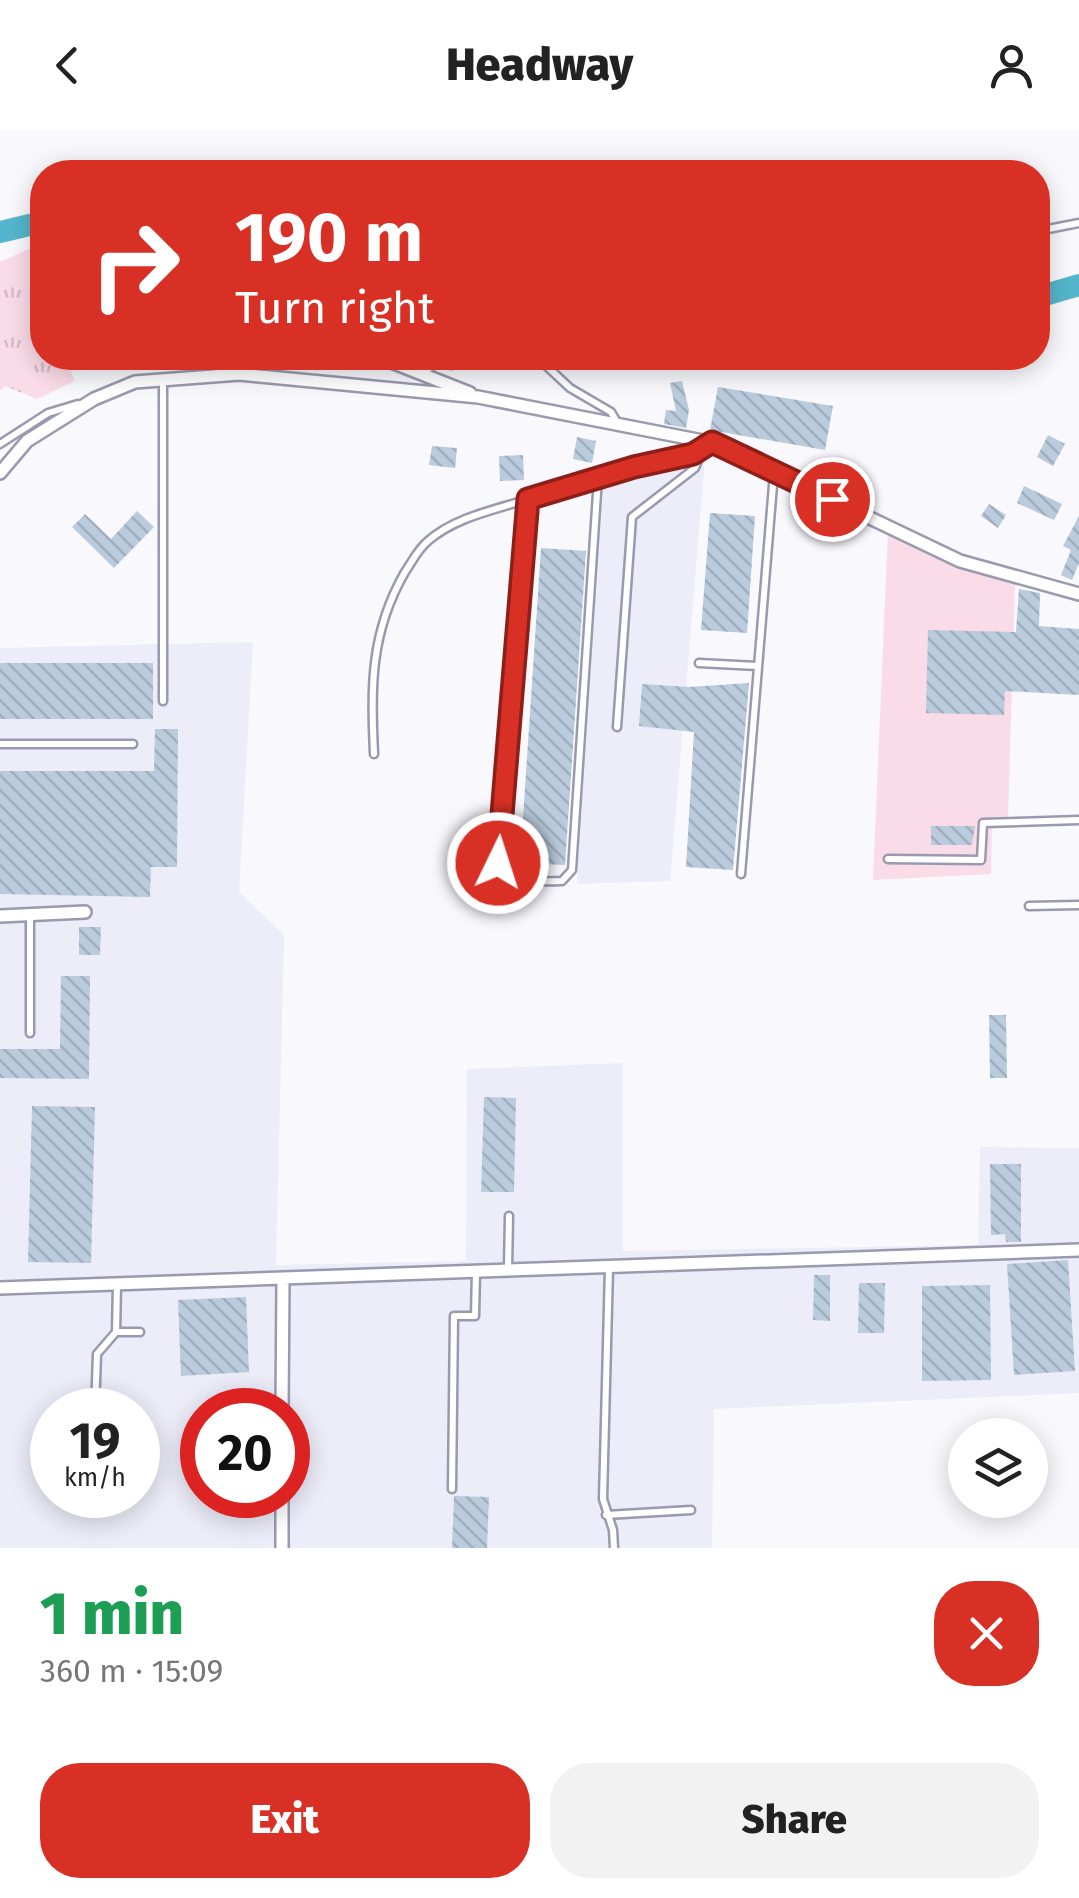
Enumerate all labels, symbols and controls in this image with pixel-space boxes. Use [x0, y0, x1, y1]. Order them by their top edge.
icon: back [40, 38, 95, 93]
text: Headway [446, 38, 633, 92]
icon: person [984, 38, 1039, 93]
text: 190 m [235, 196, 423, 280]
icon: right [70, 200, 200, 330]
text: Turn right [235, 281, 434, 335]
pin [790, 457, 875, 542]
icon: arrive [805, 472, 860, 527]
position arrow [446, 811, 550, 915]
speed limit sign: 20 [180, 1388, 310, 1518]
text: 19 [69, 1411, 121, 1471]
map controls [948, 1418, 1048, 1518]
button: layers [948, 1418, 1048, 1518]
text: km/h [64, 1463, 126, 1493]
text: 1 min [40, 1578, 184, 1650]
button: close [934, 1581, 1039, 1686]
text: 360 m · 15:09 [40, 1652, 223, 1690]
button: Exit [40, 1763, 530, 1878]
button: Share [550, 1763, 1039, 1878]

